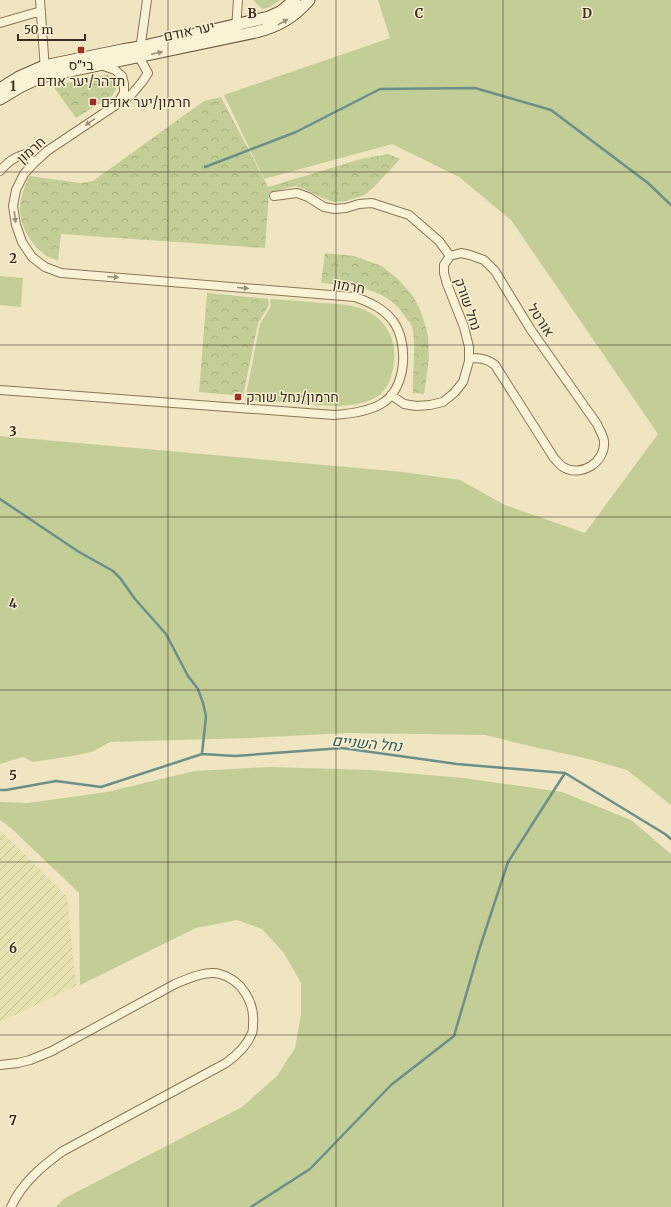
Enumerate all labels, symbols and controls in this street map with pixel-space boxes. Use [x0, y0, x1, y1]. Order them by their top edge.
text: B [247, 5, 257, 22]
text: C [415, 5, 424, 22]
text: D [582, 5, 592, 22]
scale bar [18, 16, 85, 42]
street label: יער אודם [162, 17, 216, 45]
one-way arrow [277, 19, 289, 25]
text: 50 m [24, 22, 53, 37]
marker: בי״ס תדהר/יער אודם [76, 45, 86, 55]
one-way arrow [151, 50, 163, 56]
place label: בי״ס תדהר/יער אודם [37, 56, 125, 90]
text: 1 [10, 78, 16, 95]
place label: חרמון/יער אודם [101, 93, 191, 111]
marker: חרמון/יער אודם [88, 97, 98, 107]
one-way arrow [85, 118, 95, 126]
street label: חרמון [13, 132, 49, 168]
one-way arrow [12, 211, 18, 223]
text: 2 [9, 250, 17, 267]
one-way arrow [107, 274, 119, 281]
street label: חרמון [331, 274, 367, 298]
street label: נחל שורק [451, 275, 485, 333]
one-way arrow [237, 284, 249, 291]
street label: אורטל [524, 300, 558, 340]
place label: חרמון/נחל שורק [246, 388, 339, 406]
marker: חרמון/נחל שורק [233, 392, 243, 402]
text: 3 [9, 423, 17, 440]
text: 4 [9, 595, 18, 612]
water label: נחל השניים [331, 730, 404, 756]
text: 5 [9, 767, 17, 784]
text: 6 [9, 940, 17, 957]
text: 7 [9, 1112, 17, 1129]

